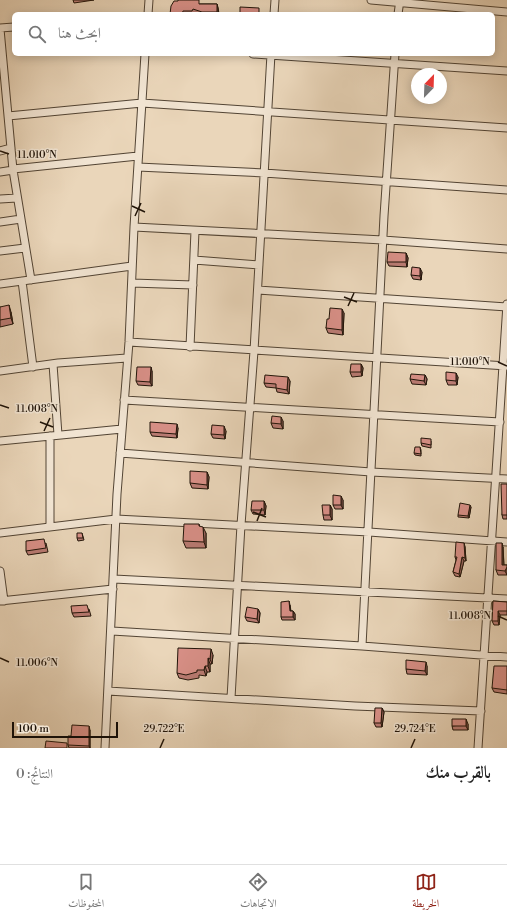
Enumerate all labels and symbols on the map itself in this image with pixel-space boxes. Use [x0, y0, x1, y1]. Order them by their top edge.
north arrow [411, 68, 447, 104]
text: 11.010°N [17, 149, 57, 161]
text: 11.010°N [450, 356, 490, 368]
text: 11.008°N [16, 403, 58, 415]
text: 11.008°N [449, 610, 491, 622]
text: 11.006°N [16, 657, 58, 669]
scale bar [12, 720, 118, 739]
text: 29.722°E [144, 723, 185, 735]
text: 29.724°E [394, 723, 436, 735]

